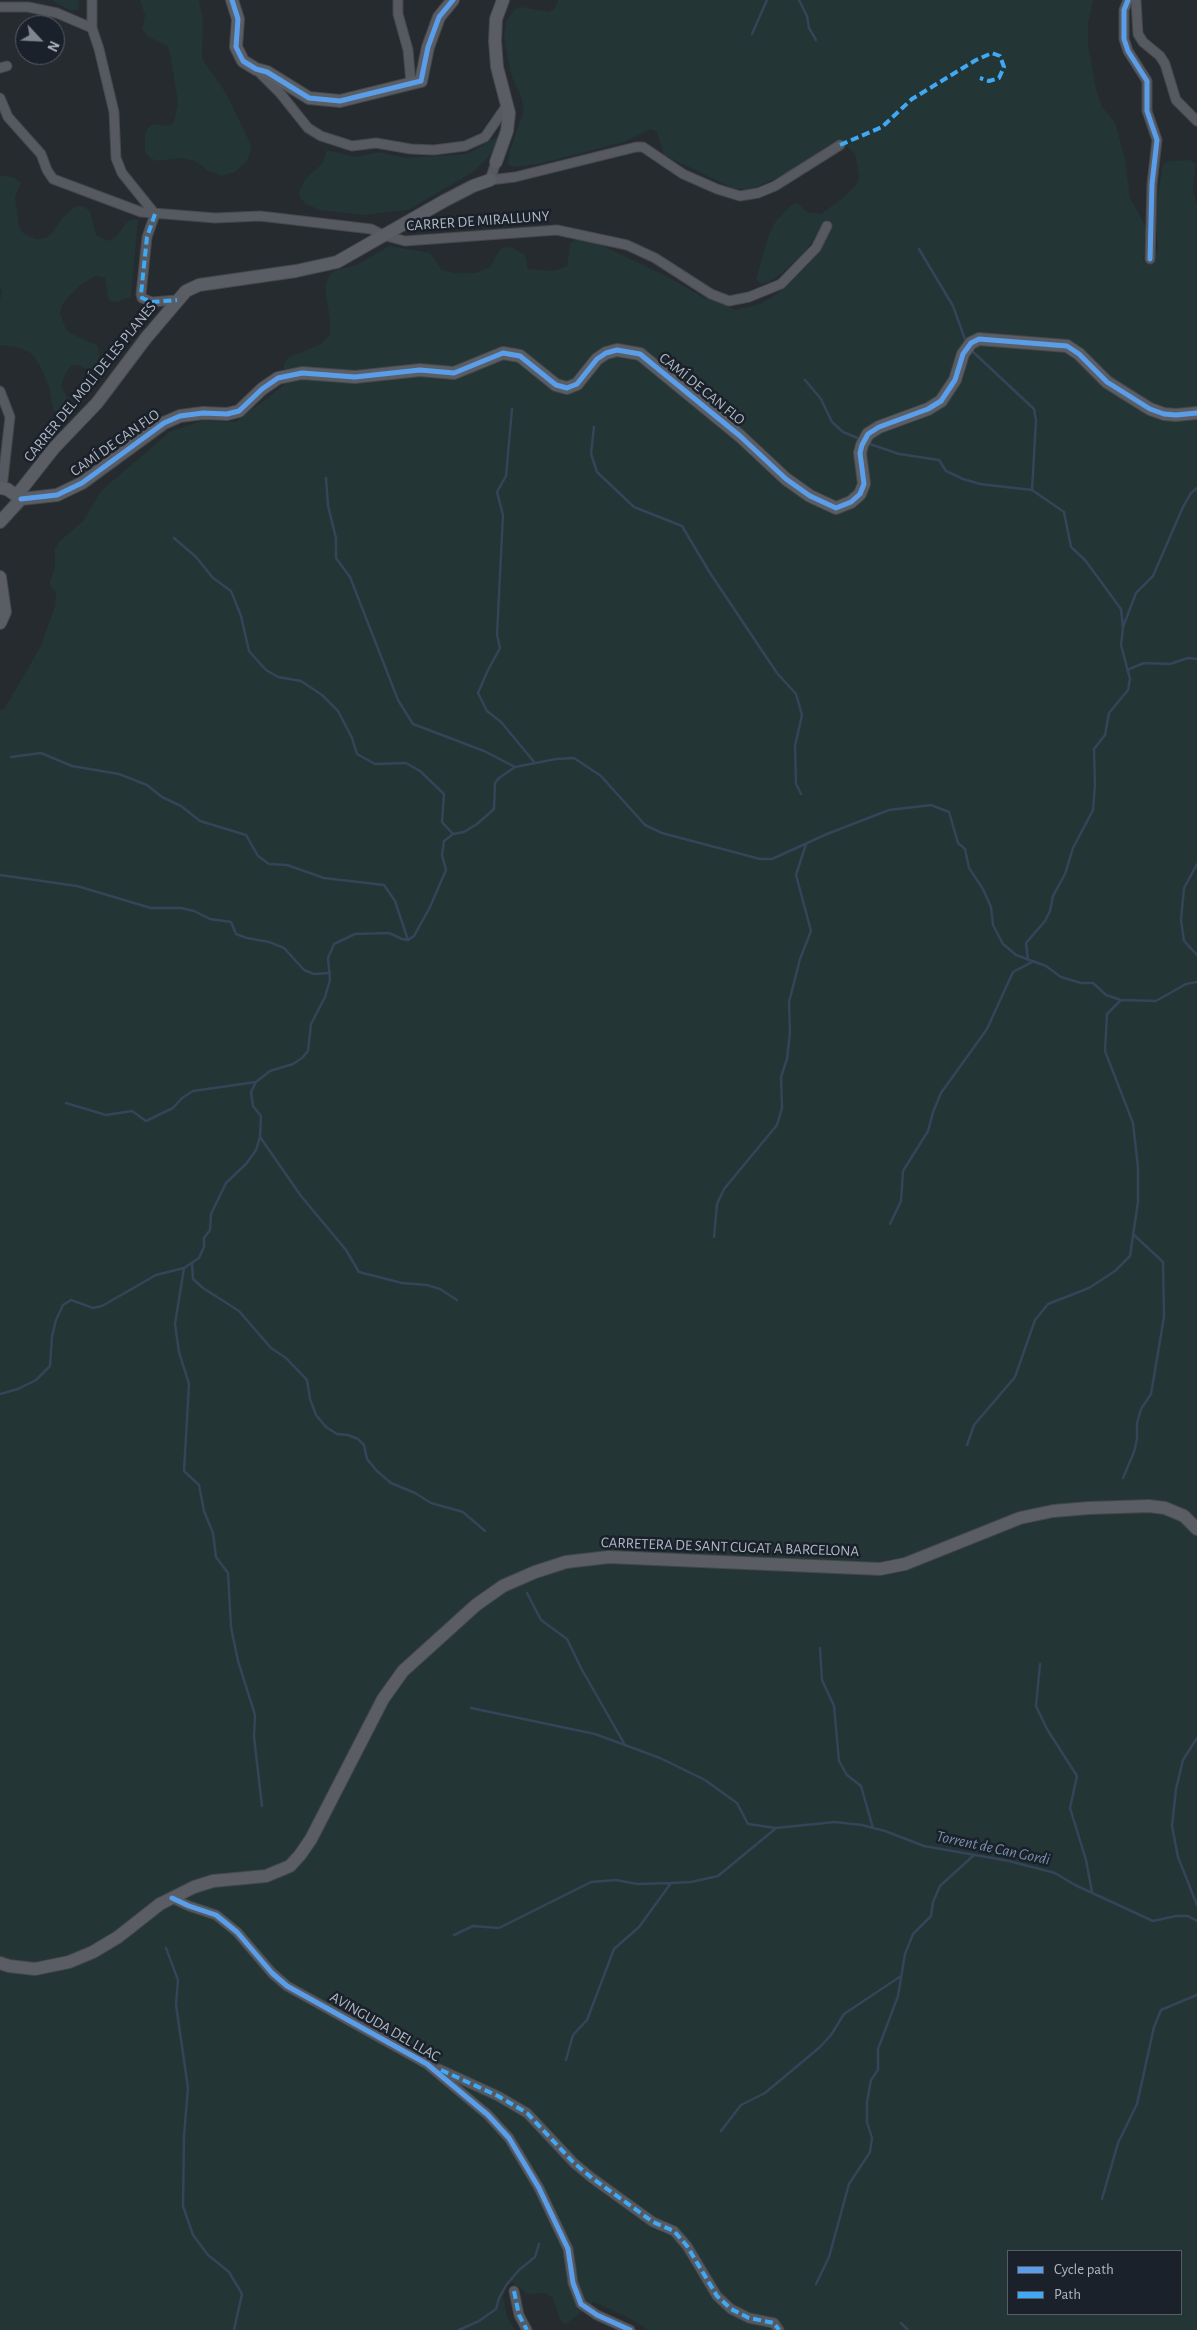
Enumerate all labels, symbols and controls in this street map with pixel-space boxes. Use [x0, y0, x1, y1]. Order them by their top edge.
north arrow [15, 15, 65, 65]
text: N [44, 39, 61, 53]
street label: CARRER DE MIRALLUNY [406, 207, 550, 235]
street label: CARRER DEL MOLÍ DE LES PLANES [20, 298, 160, 466]
street label: CAMÍ DE CAN FLO [655, 349, 749, 429]
street label: CAMÍ DE CAN FLO [67, 405, 163, 481]
street label: CARRETERA DE SANT CUGAT A BARCELONA [601, 1533, 859, 1561]
water label: Torrent de Can Gordi [934, 1827, 1052, 1869]
street label: AVINGUDA DEL LLAC [327, 1988, 443, 2066]
legend [1007, 2250, 1182, 2315]
text: Cycle path [1054, 2262, 1114, 2277]
text: Path [1054, 2287, 1081, 2302]

